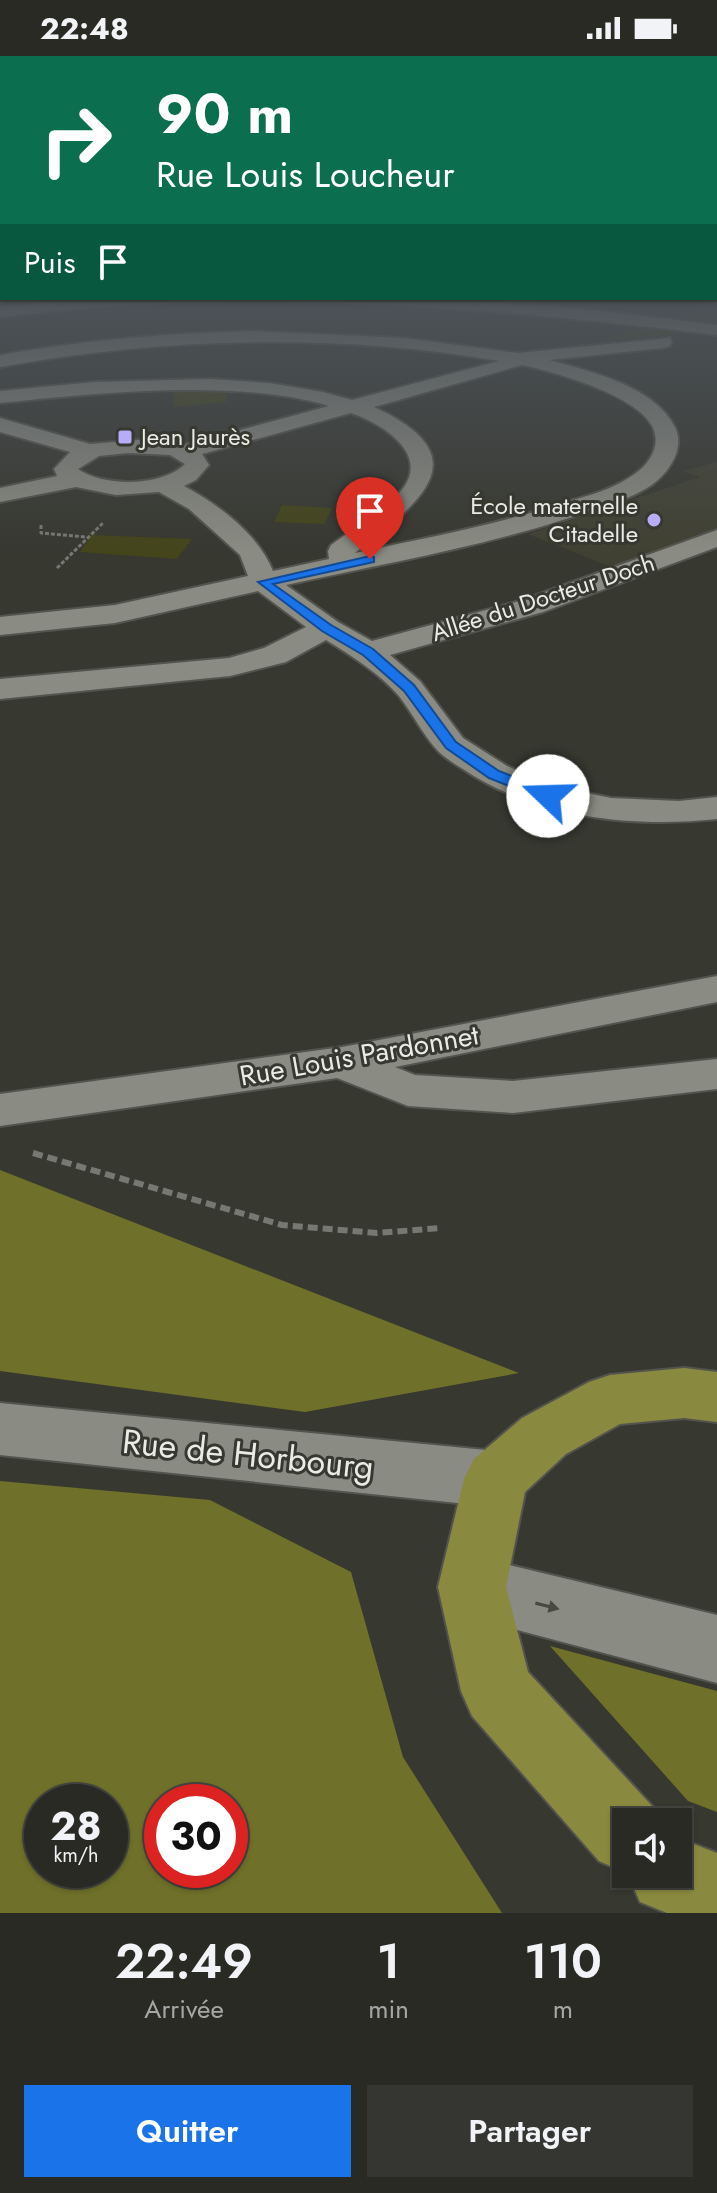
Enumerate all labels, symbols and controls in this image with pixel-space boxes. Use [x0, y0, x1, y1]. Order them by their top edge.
text: 22:48 [40, 7, 129, 50]
text: 90 m [156, 73, 293, 154]
icon: right [24, 88, 128, 192]
text: Rue Louis Loucheur [156, 148, 454, 200]
icon: arrive [91, 240, 135, 284]
text: Puis [24, 241, 75, 284]
place label: Jean Jaurès [138, 419, 250, 454]
marker: Jean Jaurès [116, 428, 134, 446]
pin [336, 477, 404, 559]
place label: École maternelle Citadelle [470, 488, 638, 551]
icon: arrive [348, 489, 392, 533]
marker: École maternelle Citadelle [645, 511, 663, 529]
street label: Allée du Docteur Doch [427, 545, 659, 650]
position arrow [506, 754, 590, 838]
street label: Rue Louis Pardonnet [236, 1014, 482, 1097]
street label: Rue de Horbourg [120, 1417, 376, 1492]
one-way arrow [535, 1601, 560, 1613]
speed limit sign: 30 [144, 1784, 248, 1888]
text: 28 [50, 1797, 102, 1855]
map controls [612, 1808, 692, 1888]
button: sound [612, 1808, 692, 1888]
text: km/h [53, 1841, 99, 1870]
text: 22:49 [115, 1927, 253, 1996]
text: 1 [377, 1927, 400, 1996]
text: 110 [524, 1927, 602, 1996]
text: Arrivée [144, 1990, 224, 2028]
text: min [368, 1990, 409, 2028]
text: m [553, 1990, 573, 2028]
button: Quitter [24, 2085, 351, 2177]
button: Partager [367, 2085, 693, 2177]

